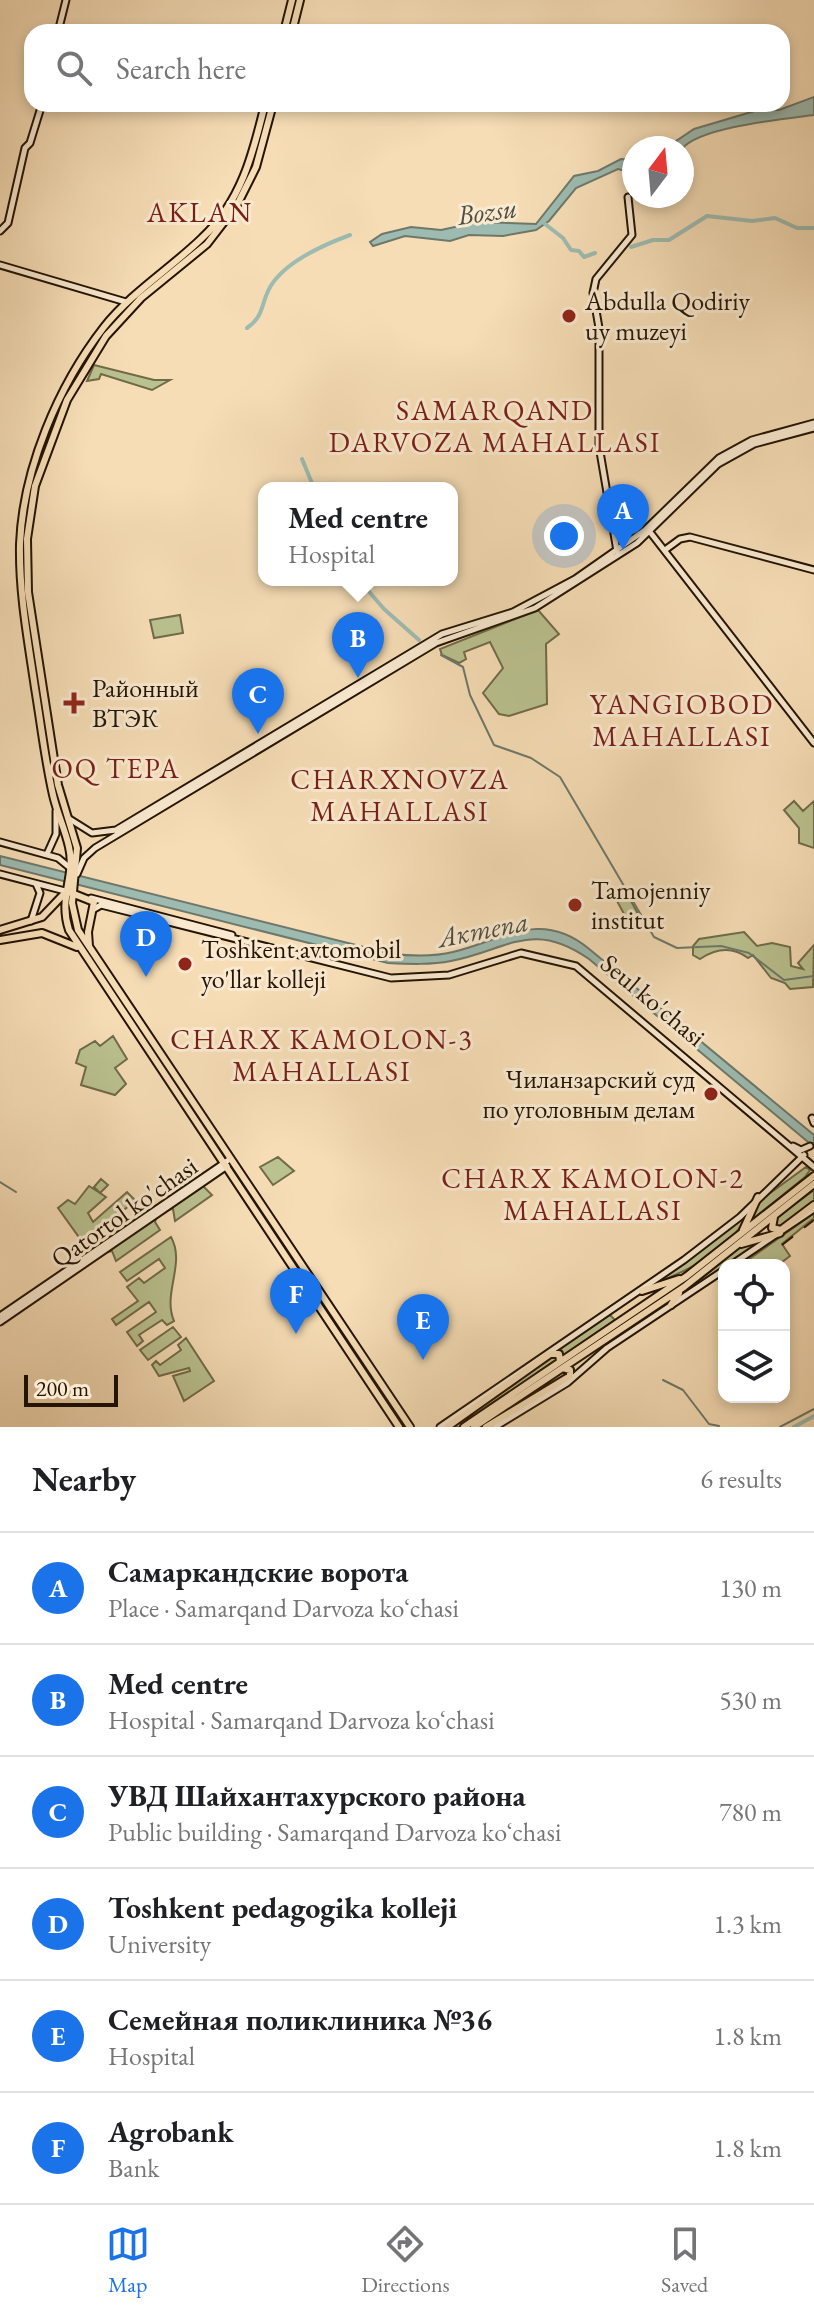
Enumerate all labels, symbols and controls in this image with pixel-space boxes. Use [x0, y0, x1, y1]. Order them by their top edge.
search box [24, 24, 790, 112]
icon: search [52, 46, 96, 90]
text: Search here [116, 49, 246, 88]
north arrow [622, 136, 694, 208]
water label: Bozsu [454, 189, 519, 233]
district label: AKLAN [146, 194, 253, 230]
place label: Abdulla Qodiriy uy muzeyi [584, 284, 751, 348]
marker: Abdulla Qodiriy uy muzeyi [560, 307, 578, 325]
district label: SAMARQAND DARVOZA MAHALLASI [329, 392, 661, 460]
popup [258, 482, 458, 586]
pin: A [597, 484, 649, 550]
text: Med centre [288, 498, 428, 537]
your location [544, 516, 584, 556]
text: Hospital [288, 537, 375, 571]
pin: B [332, 612, 384, 678]
pin: C [232, 668, 284, 734]
place label: Районный ВТЭК [92, 671, 199, 735]
district label: YANGIOBOD MAHALLASI [590, 686, 774, 754]
marker: Районный ВТЭК [63, 692, 85, 714]
district label: OQ TEPA [51, 750, 181, 786]
district label: CHARXNOVZA MAHALLASI [290, 761, 510, 829]
place label: Tamojenniy institut [591, 873, 711, 937]
marker: Tamojenniy institut [566, 896, 584, 914]
water label: Актепа [433, 903, 531, 956]
pin: D [120, 911, 172, 977]
place label: Toshkent avtomobil yo'llar kolleji [201, 932, 401, 996]
street label: Seul ko'chasi [594, 946, 712, 1054]
marker: Toshkent avtomobil yo'llar kolleji [176, 955, 194, 973]
district label: CHARX KAMOLON-3 MAHALLASI [170, 1021, 474, 1089]
place label: Чиланзарский суд по уголовным делам [483, 1062, 695, 1126]
marker: Чиланзарский суд по уголовным делам [702, 1085, 720, 1103]
street label: Qatortol ko'chasi [44, 1149, 204, 1275]
district label: CHARX KAMOLON-2 MAHALLASI [441, 1160, 745, 1228]
map controls [718, 1259, 790, 1403]
button: locate [718, 1259, 790, 1331]
pin: F [270, 1268, 322, 1334]
pin: E [397, 1294, 449, 1360]
button: layers [718, 1331, 790, 1403]
scale bar [24, 1371, 118, 1407]
text: 200 m [36, 1374, 89, 1403]
text: Nearby [32, 1457, 136, 1501]
text: 6 results [701, 1462, 782, 1496]
text: Самаркандские ворота [108, 1552, 408, 1591]
text: A [49, 1571, 67, 1605]
text: 130 m [719, 1571, 782, 1605]
text: Place · Samarqand Darvoza koʻchasi [108, 1591, 459, 1625]
text: Med centre [108, 1664, 248, 1703]
text: B [50, 1683, 66, 1717]
text: 530 m [719, 1683, 782, 1717]
text: Hospital · Samarqand Darvoza koʻchasi [108, 1703, 495, 1737]
text: УВД Шайхантахурского района [108, 1776, 526, 1815]
text: C [49, 1795, 67, 1829]
text: 780 m [719, 1795, 782, 1829]
text: Public building · Samarqand Darvoza koʻchasi [108, 1815, 561, 1849]
text: Toshkent pedagogika kolleji [108, 1888, 457, 1927]
text: D [48, 1907, 68, 1941]
text: 1.3 km [713, 1907, 782, 1941]
text: University [108, 1927, 211, 1961]
text: Семейная поликлиника №36 [108, 2000, 492, 2039]
text: E [51, 2019, 65, 2053]
text: 1.8 km [713, 2019, 782, 2053]
text: Hospital [108, 2039, 195, 2073]
text: Agrobank [108, 2112, 234, 2151]
text: F [51, 2131, 65, 2165]
text: 1.8 km [713, 2131, 782, 2165]
text: Bank [108, 2151, 160, 2185]
tab: Map [106, 2222, 150, 2299]
tab: Directions [361, 2222, 450, 2299]
tab: Saved [661, 2222, 708, 2299]

